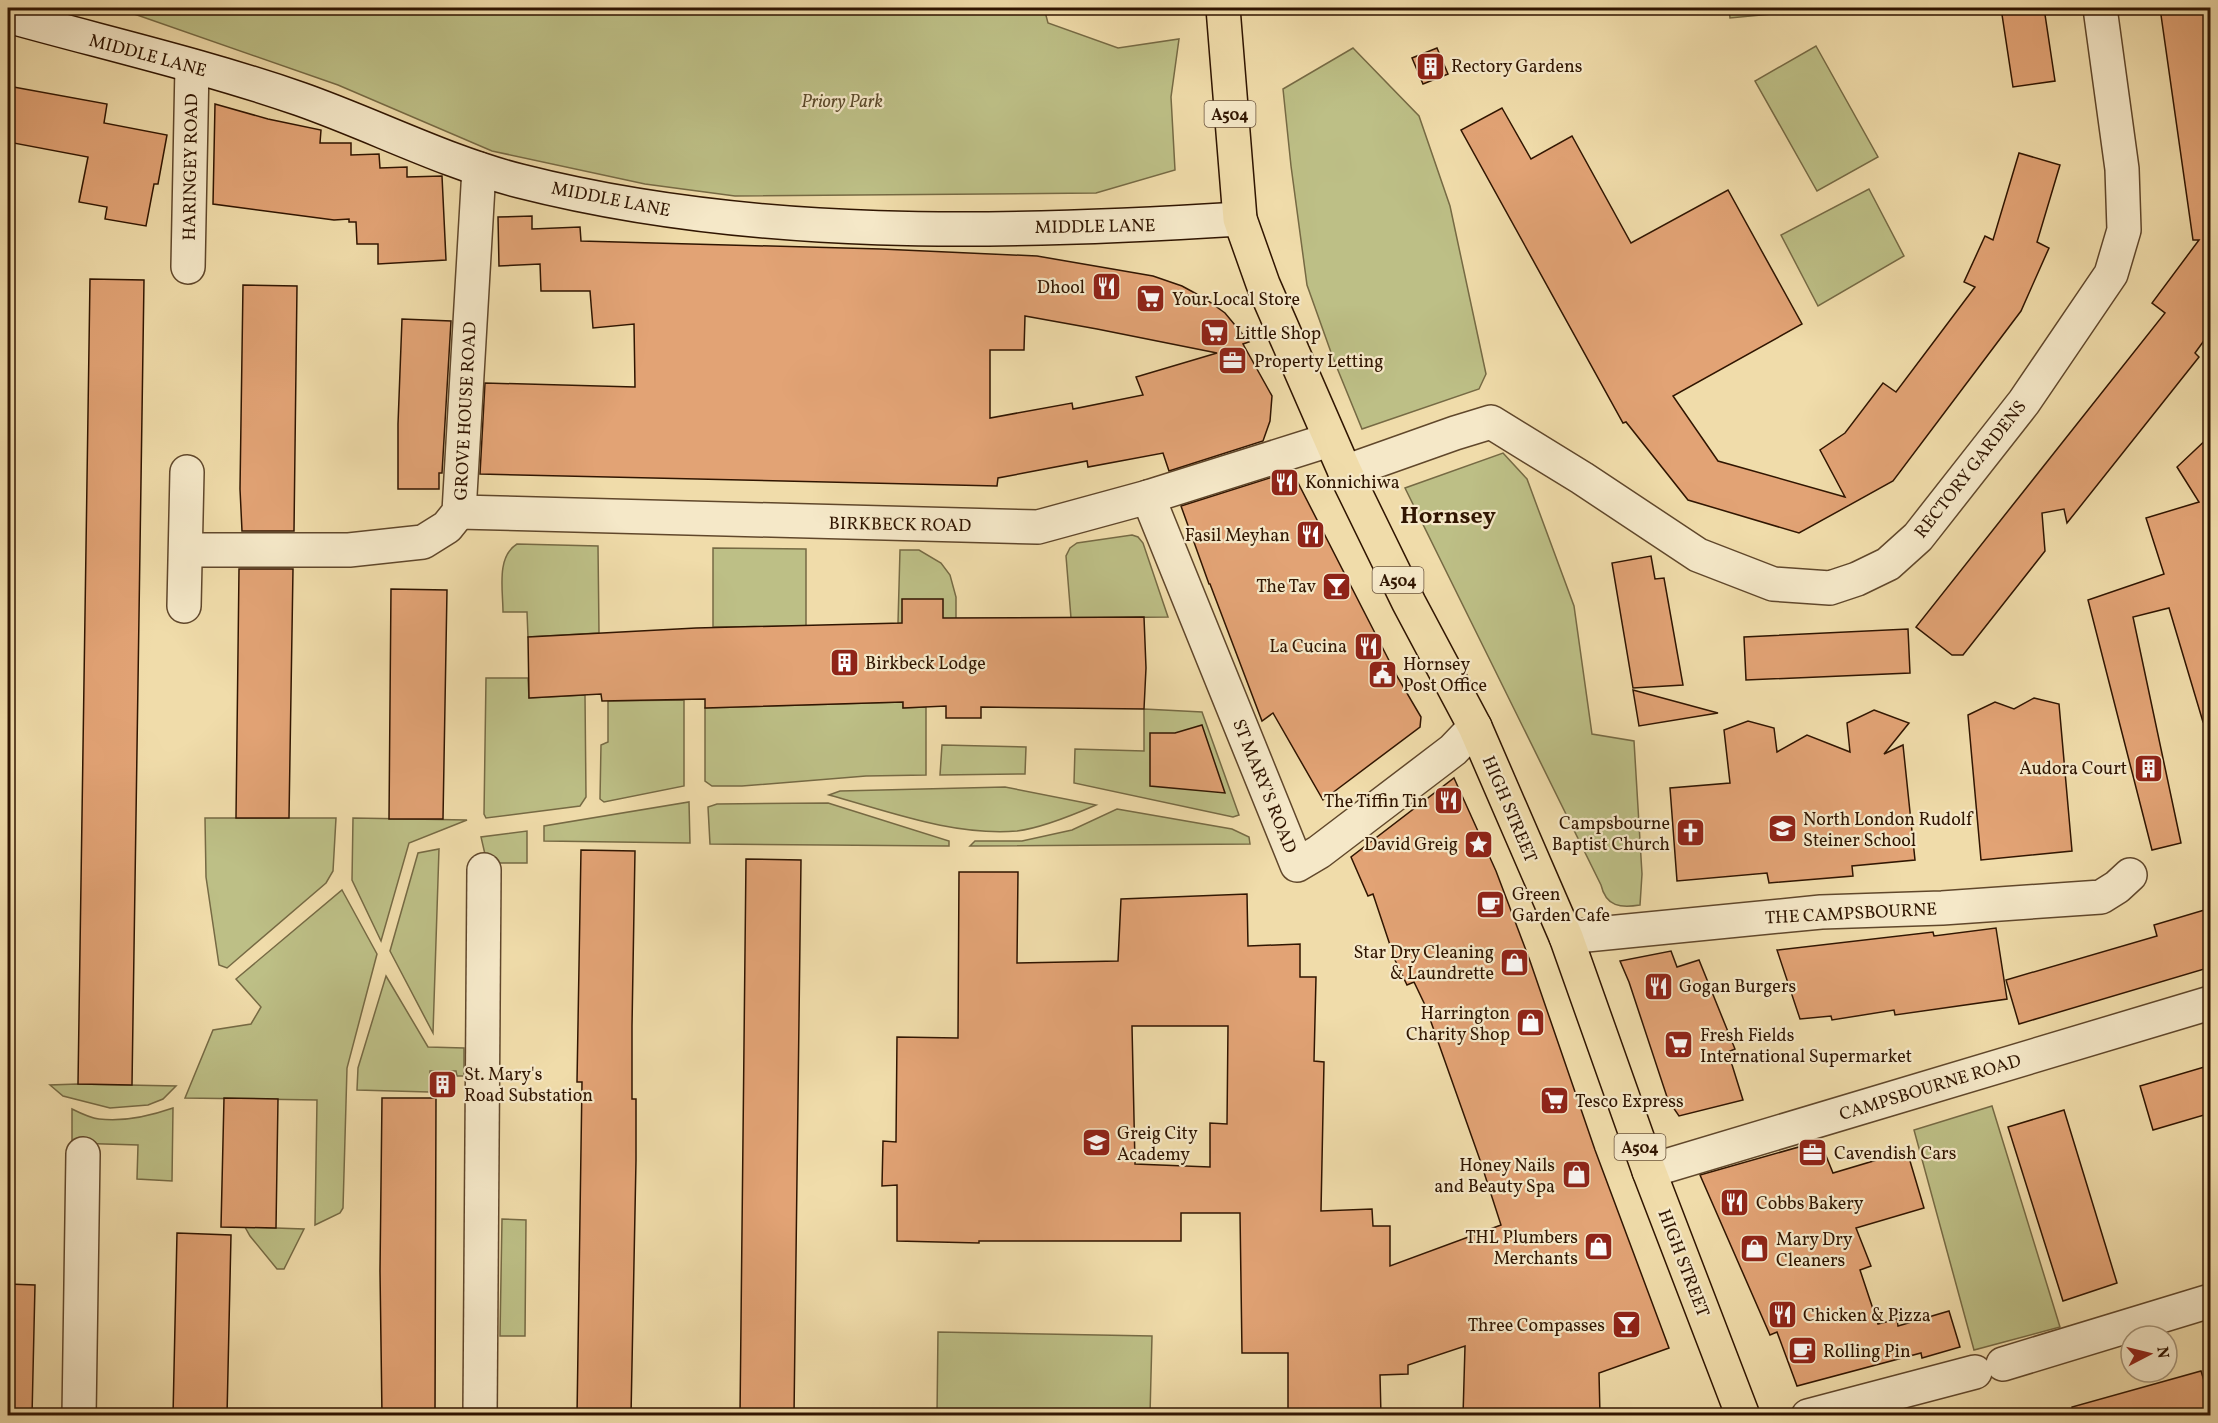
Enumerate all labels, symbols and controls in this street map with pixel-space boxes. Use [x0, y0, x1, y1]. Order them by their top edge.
street label: MIDDLE LANE [86, 29, 209, 84]
building icon: Rectory Gardens [1414, 50, 1446, 82]
place label: Rectory Gardens [1451, 55, 1582, 80]
park label: Priory Park [801, 90, 883, 115]
street label: HARINGEY ROAD [178, 93, 205, 241]
road number: A504 [1204, 101, 1256, 127]
street label: MIDDLE LANE [549, 177, 673, 224]
street label: MIDDLE LANE [1034, 214, 1156, 241]
restaurant icon: Dhool [1090, 271, 1122, 303]
place label: Dhool [1037, 276, 1085, 301]
supermarket icon: Your Local Store [1135, 283, 1167, 315]
place label: Your Local Store [1172, 288, 1300, 313]
supermarket icon: Little Shop [1198, 317, 1230, 349]
street label: GROVE HOUSE ROAD [449, 321, 484, 501]
place label: Little Shop [1235, 322, 1321, 347]
office icon: Property Letting [1217, 345, 1249, 377]
place label: Property Letting [1254, 350, 1384, 375]
street label: RECTORY GARDENS [1909, 396, 2033, 544]
restaurant icon: Konnichiwa [1268, 466, 1300, 498]
place label: Konnichiwa [1305, 471, 1400, 496]
district label: Hornsey [1400, 500, 1497, 534]
street label: BIRKBECK ROAD [828, 512, 971, 539]
restaurant icon: Fasil Meyhan [1295, 519, 1327, 551]
place label: Fasil Meyhan [1185, 524, 1290, 549]
road number: A504 [1372, 567, 1424, 593]
bar icon: The Tav [1321, 570, 1353, 602]
place label: The Tav [1256, 575, 1316, 600]
restaurant icon: La Cucina [1352, 630, 1384, 662]
place label: La Cucina [1269, 635, 1347, 660]
building icon: Birkbeck Lodge [828, 647, 860, 679]
place label: Birkbeck Lodge [865, 652, 986, 677]
place label: Hornsey Post Office [1403, 653, 1487, 699]
public building icon: Hornsey Post Office [1366, 658, 1398, 690]
street label: ST MARY'S ROAD [1225, 716, 1302, 858]
street label: HIGH STREET [1475, 752, 1543, 867]
building icon: Audora Court [2132, 752, 2164, 784]
place label: Audora Court [2019, 757, 2127, 782]
restaurant icon: The Tiffin Tin [1433, 785, 1465, 817]
place label: The Tiffin Tin [1324, 790, 1428, 815]
place label: North London Rudolf Steiner School [1803, 808, 1974, 854]
place label: Campsbourne Baptist Church [1552, 812, 1670, 858]
school or university icon: North London Rudolf Steiner School [1766, 813, 1798, 845]
church icon: Campsbourne Baptist Church [1675, 817, 1707, 849]
place icon: David Greig [1463, 828, 1495, 860]
place label: David Greig [1364, 833, 1458, 858]
place label: Green Garden Cafe [1512, 883, 1610, 929]
cafe icon: Green Garden Cafe [1475, 888, 1507, 920]
street label: THE CAMPSBOURNE [1764, 897, 1938, 931]
place label: Star Dry Cleaning & Laundrette [1353, 941, 1494, 987]
shop icon: Star Dry Cleaning & Laundrette [1499, 946, 1531, 978]
restaurant icon: Gogan Burgers [1642, 970, 1674, 1002]
place label: Gogan Burgers [1679, 975, 1796, 1000]
place label: Harrington Charity Shop [1406, 1002, 1510, 1048]
shop icon: Harrington Charity Shop [1515, 1007, 1547, 1039]
place label: Fresh Fields International Supermarket [1700, 1024, 1912, 1070]
supermarket icon: Fresh Fields International Supermarket [1663, 1029, 1695, 1061]
street label: CAMPSBOURNE ROAD [1837, 1049, 2024, 1128]
place label: St. Mary's Road Substation [464, 1063, 593, 1109]
building icon: St. Mary's Road Substation [427, 1068, 459, 1100]
supermarket icon: Tesco Express [1538, 1085, 1570, 1117]
place label: Tesco Express [1575, 1090, 1684, 1115]
place label: Greig City Academy [1117, 1122, 1198, 1168]
school or university icon: Greig City Academy [1080, 1127, 1112, 1159]
road number: A504 [1614, 1134, 1666, 1160]
office icon: Cavendish Cars [1797, 1137, 1829, 1169]
place label: Cavendish Cars [1834, 1142, 1956, 1167]
place label: Honey Nails and Beauty Spa [1434, 1154, 1555, 1200]
shop icon: Honey Nails and Beauty Spa [1560, 1159, 1592, 1191]
restaurant icon: Cobbs Bakery [1719, 1187, 1751, 1219]
place label: Cobbs Bakery [1756, 1192, 1864, 1217]
street label: HIGH STREET [1651, 1206, 1715, 1321]
place label: THL Plumbers Merchants [1465, 1226, 1578, 1272]
place label: Mary Dry Cleaners [1776, 1228, 1853, 1274]
shop icon: THL Plumbers Merchants [1583, 1231, 1615, 1263]
shop icon: Mary Dry Cleaners [1739, 1233, 1771, 1265]
restaurant icon: Chicken & Pizza [1766, 1299, 1798, 1331]
place label: Chicken & Pizza [1803, 1304, 1931, 1329]
bar icon: Three Compasses [1610, 1309, 1642, 1341]
place label: Three Compasses [1468, 1314, 1605, 1339]
north arrow [2119, 1324, 2179, 1384]
cafe icon: Rolling Pin [1786, 1335, 1818, 1367]
place label: Rolling Pin [1823, 1340, 1911, 1365]
text: N [2150, 1345, 2174, 1360]

